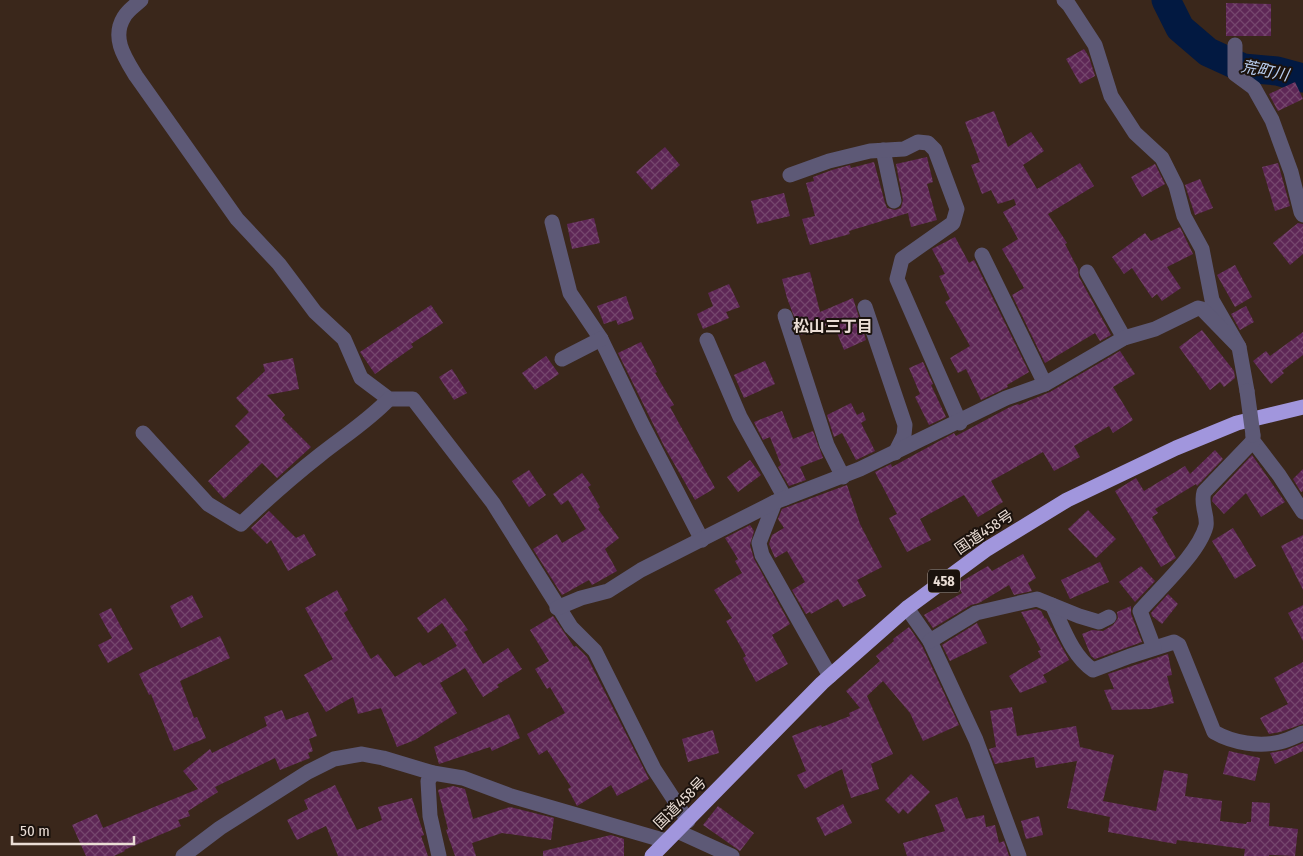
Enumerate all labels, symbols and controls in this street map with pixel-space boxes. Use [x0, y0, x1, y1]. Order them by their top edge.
water label: 荒町川 [1240, 57, 1292, 85]
district label: 松山三丁目 [793, 317, 873, 336]
street label: 国道458号 [951, 506, 1017, 558]
road number: 458 [928, 570, 960, 592]
street label: 国道458号 [650, 773, 710, 833]
scale bar [12, 814, 135, 846]
text: 50 m [20, 822, 50, 840]

